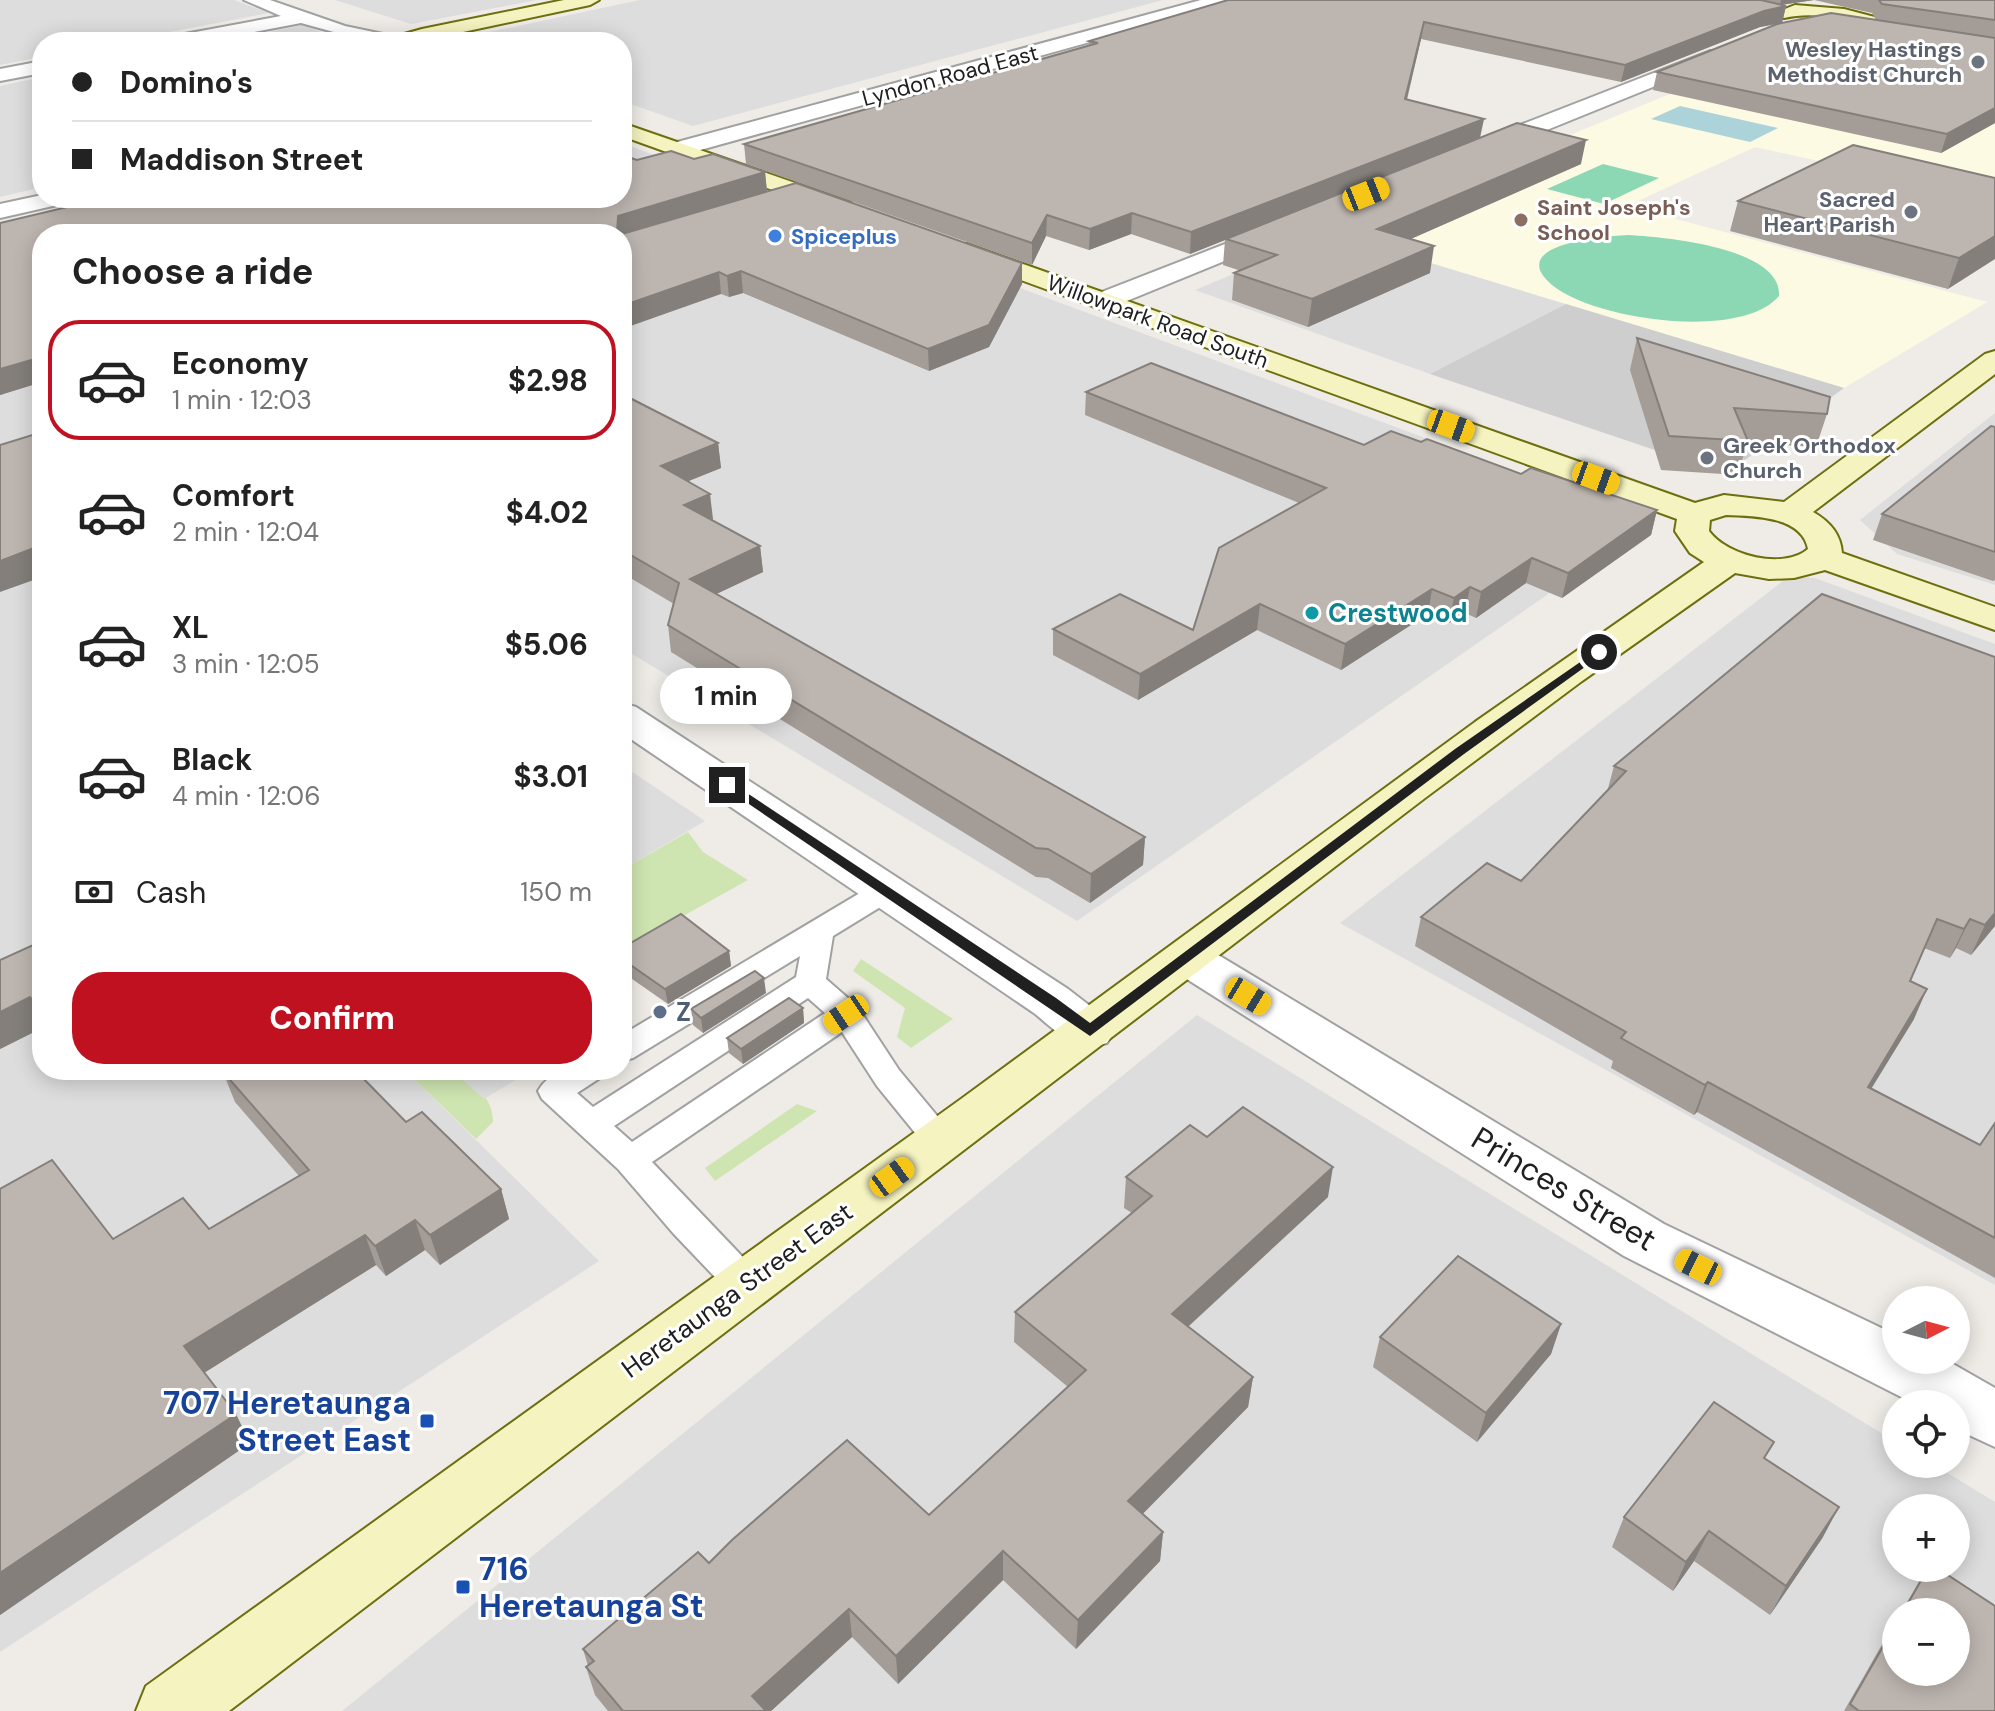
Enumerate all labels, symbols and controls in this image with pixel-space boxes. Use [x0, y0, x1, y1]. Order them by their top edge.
place label: Wesley Hastings Methodist Church [1767, 35, 1962, 89]
street label: Lyndon Road East [859, 38, 1041, 113]
marker: Wesley Hastings Methodist Church [1969, 53, 1987, 71]
text: Domino's [120, 63, 253, 102]
text: Maddison Street [120, 140, 364, 179]
car [1339, 174, 1393, 214]
place label: Sacred Heart Parish [1763, 185, 1895, 239]
place label: Saint Joseph's School [1537, 193, 1691, 247]
marker: Sacred Heart Parish [1902, 203, 1920, 221]
marker: Saint Joseph's School [1512, 211, 1530, 229]
place label: Spiceplus [791, 222, 897, 251]
marker: Spiceplus [766, 227, 784, 245]
text: Choose a ride [72, 248, 313, 295]
street label: Willowpark Road South [1043, 268, 1272, 375]
icon: car [76, 344, 148, 416]
text: Economy [172, 344, 309, 383]
text: $2.98 [508, 361, 588, 400]
text: 1 min · 12:03 [172, 383, 312, 417]
car [1424, 407, 1478, 445]
place label: Greek Orthodox Church [1723, 431, 1896, 485]
marker: Greek Orthodox Church [1698, 449, 1716, 467]
car [1569, 459, 1623, 497]
icon: car [76, 476, 148, 548]
text: Comfort [172, 476, 295, 515]
text: $4.02 [506, 493, 588, 532]
text: 2 min · 12:04 [172, 515, 319, 549]
place label: Crestwood [1328, 596, 1468, 630]
marker: Crestwood [1303, 604, 1321, 622]
icon: car [76, 608, 148, 680]
text: XL [172, 608, 209, 647]
text: $5.06 [505, 625, 588, 664]
route start [1581, 634, 1617, 670]
text: 3 min · 12:05 [172, 647, 320, 681]
callout: 1 min [661, 669, 793, 725]
text: 1 min [694, 679, 758, 713]
icon: car [76, 740, 148, 812]
text: Black [172, 740, 252, 779]
text: $3.01 [513, 757, 588, 796]
route end [709, 767, 745, 803]
text: 4 min · 12:06 [172, 779, 320, 813]
icon: cash [72, 870, 116, 914]
text: Cash [136, 873, 206, 912]
text: 150 m [520, 875, 592, 909]
button: Confirm [72, 972, 592, 1064]
car [1221, 973, 1275, 1019]
car [819, 991, 873, 1037]
place label: Z [676, 995, 691, 1029]
marker: Z [651, 1003, 669, 1021]
street label: Princes Street [1464, 1117, 1664, 1261]
car [866, 1153, 918, 1201]
street label: Heretaunga Street East [615, 1195, 859, 1385]
car [1671, 1246, 1725, 1288]
north arrow [1882, 1286, 1970, 1374]
map controls [1882, 1286, 1970, 1686]
place label: 707 Heretaunga Street East [163, 1382, 411, 1461]
button: locate [1882, 1390, 1970, 1478]
marker: 707 Heretaunga Street East [418, 1412, 436, 1430]
button: + [1882, 1494, 1970, 1582]
place label: 716 Heretaunga St [479, 1548, 704, 1627]
marker: 716 Heretaunga St [454, 1578, 472, 1596]
button: − [1882, 1598, 1970, 1686]

